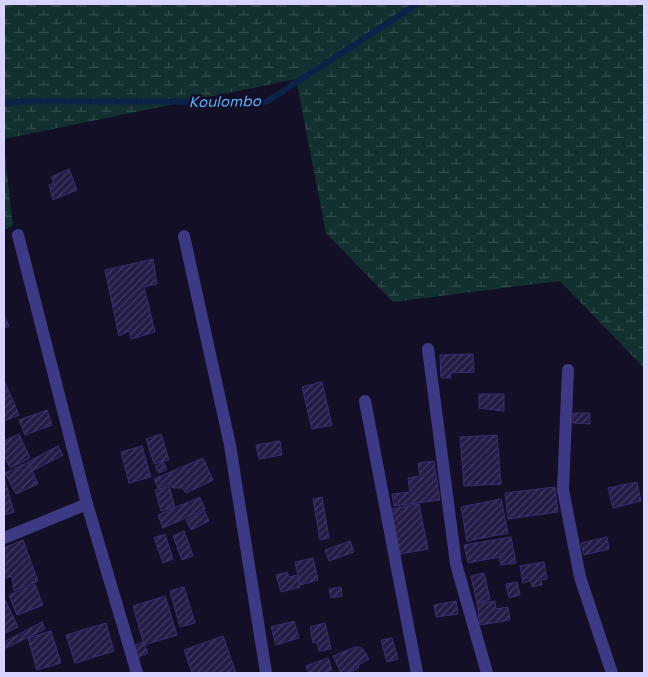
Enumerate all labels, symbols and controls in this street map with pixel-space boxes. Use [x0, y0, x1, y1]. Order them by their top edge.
water label: Koulombo [189, 91, 262, 111]

